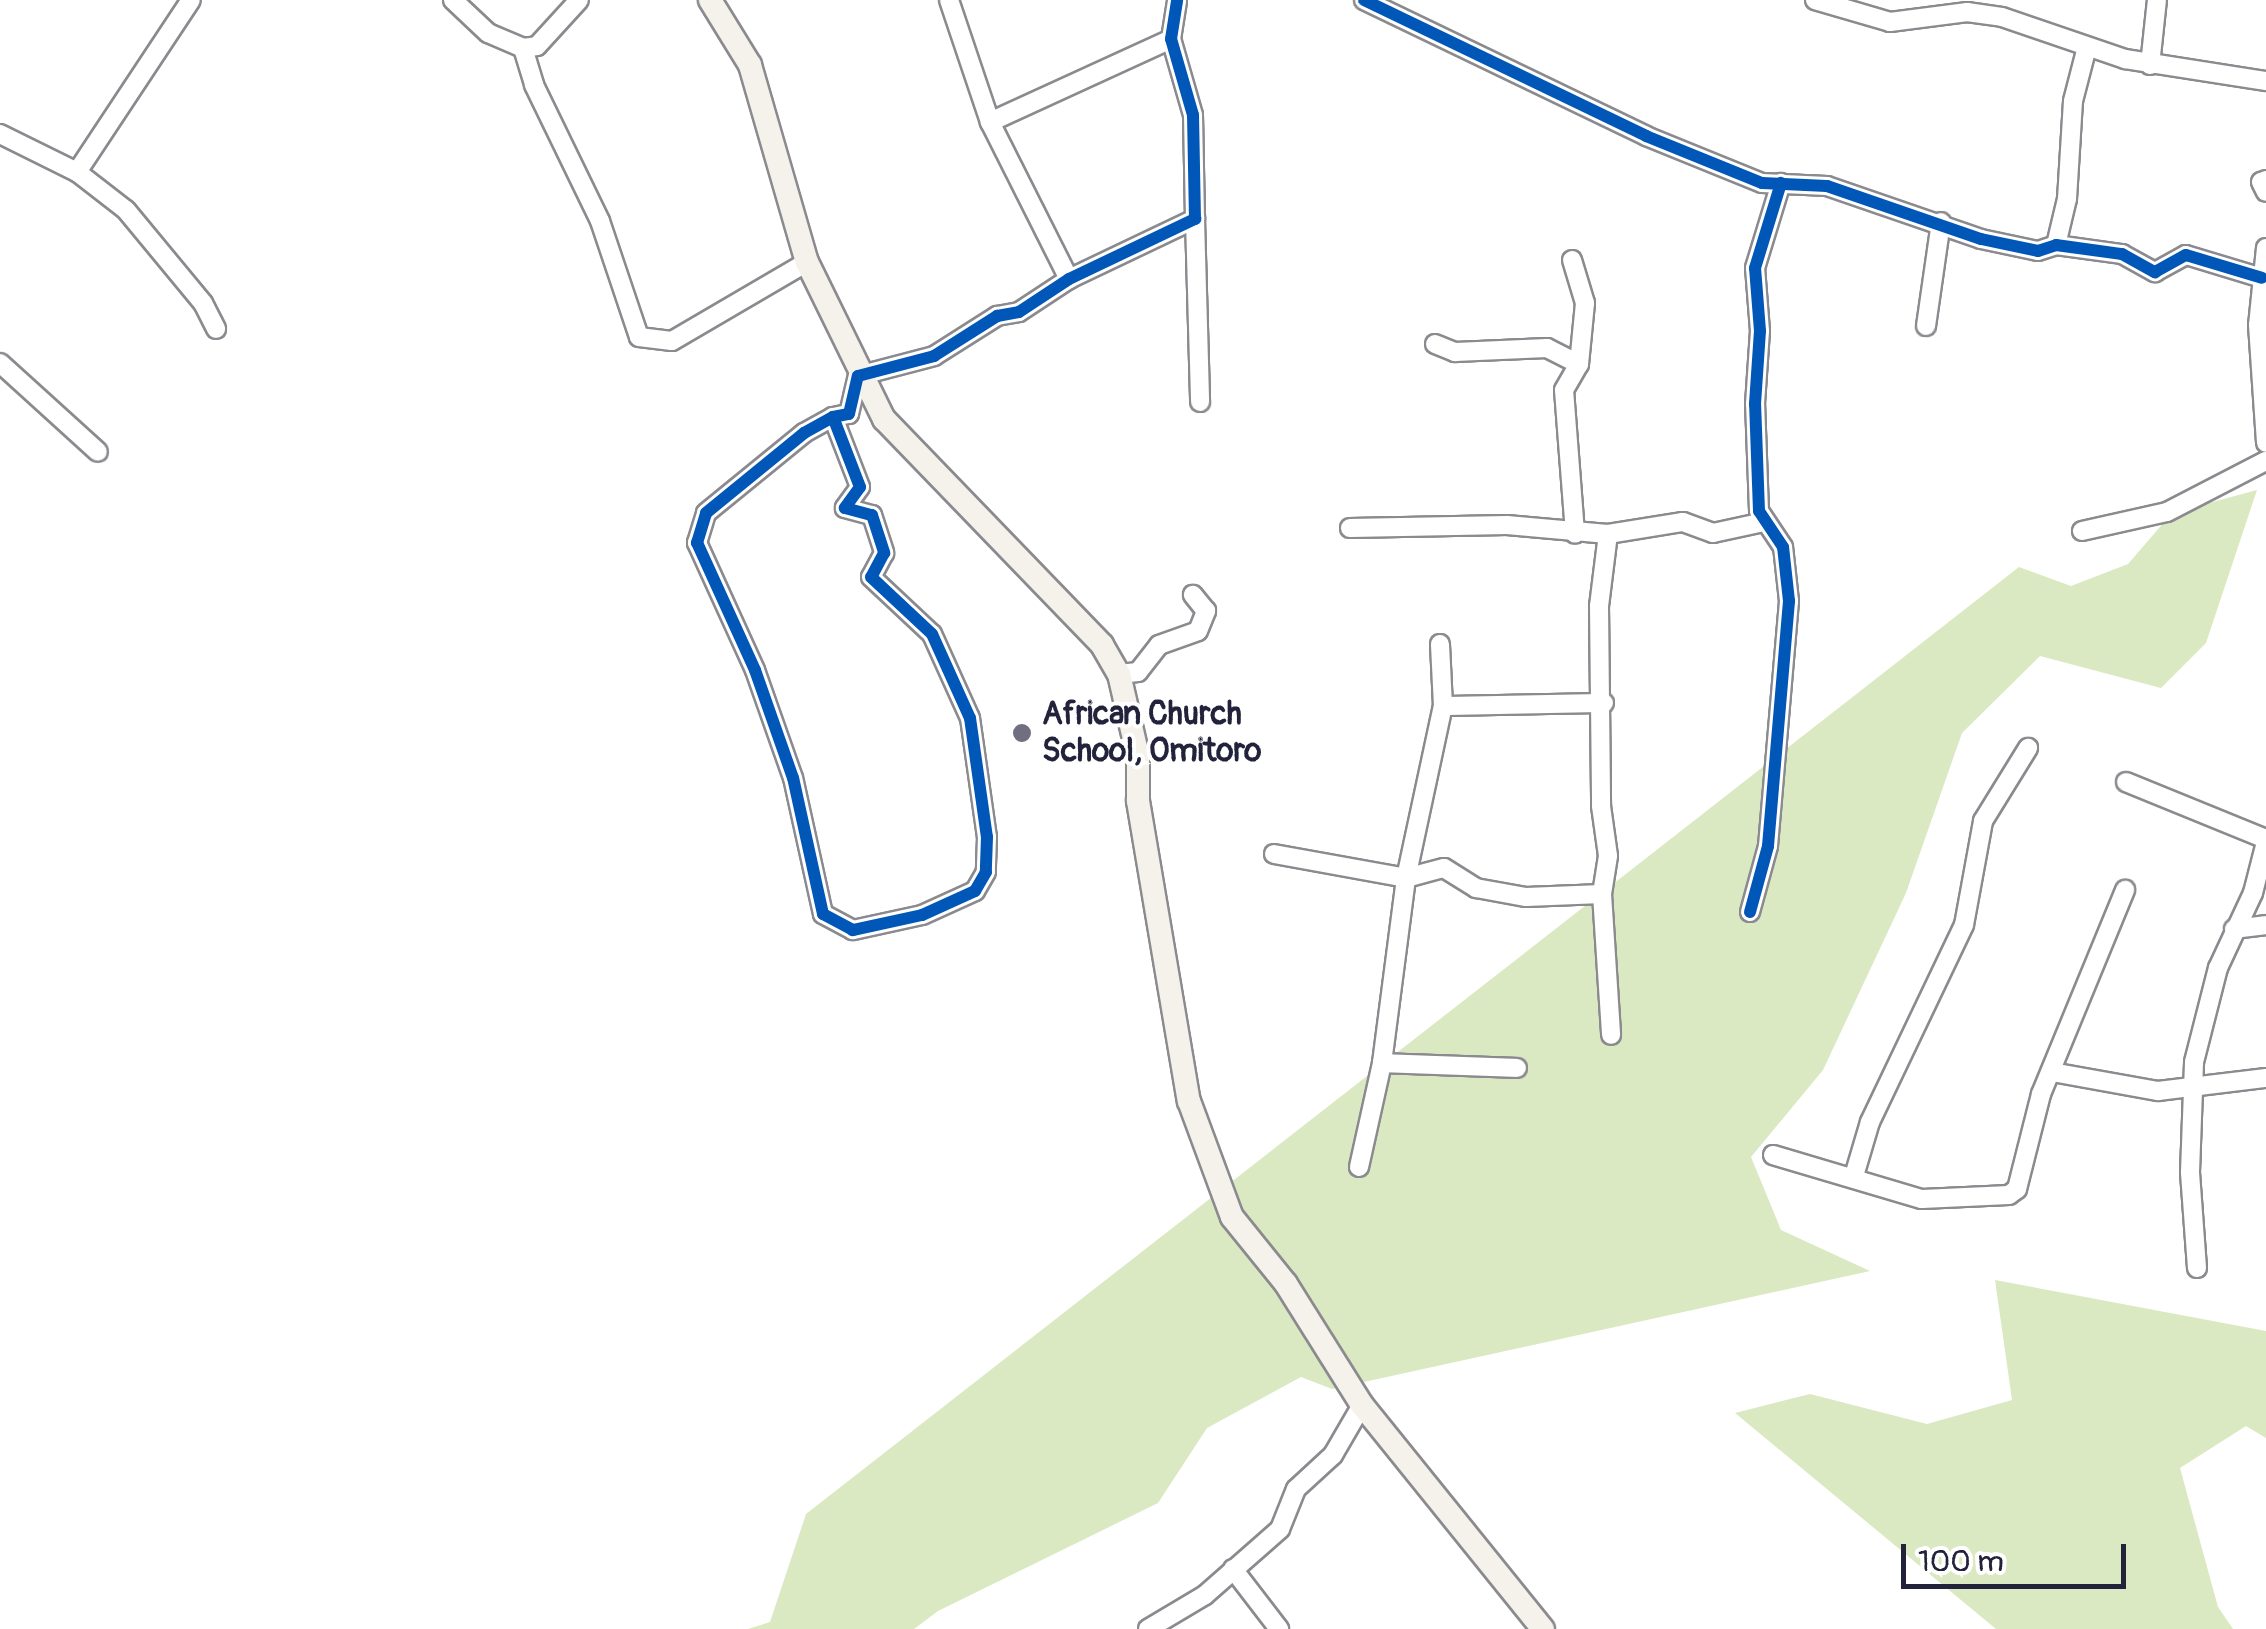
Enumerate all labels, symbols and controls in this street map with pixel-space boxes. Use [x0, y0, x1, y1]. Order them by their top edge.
place label: African Church School, Omitoro [1042, 696, 1261, 771]
marker: African Church School, Omitoro [1011, 722, 1033, 744]
scale bar [1906, 1524, 2131, 1586]
text: 100 m [1918, 1543, 2004, 1580]

